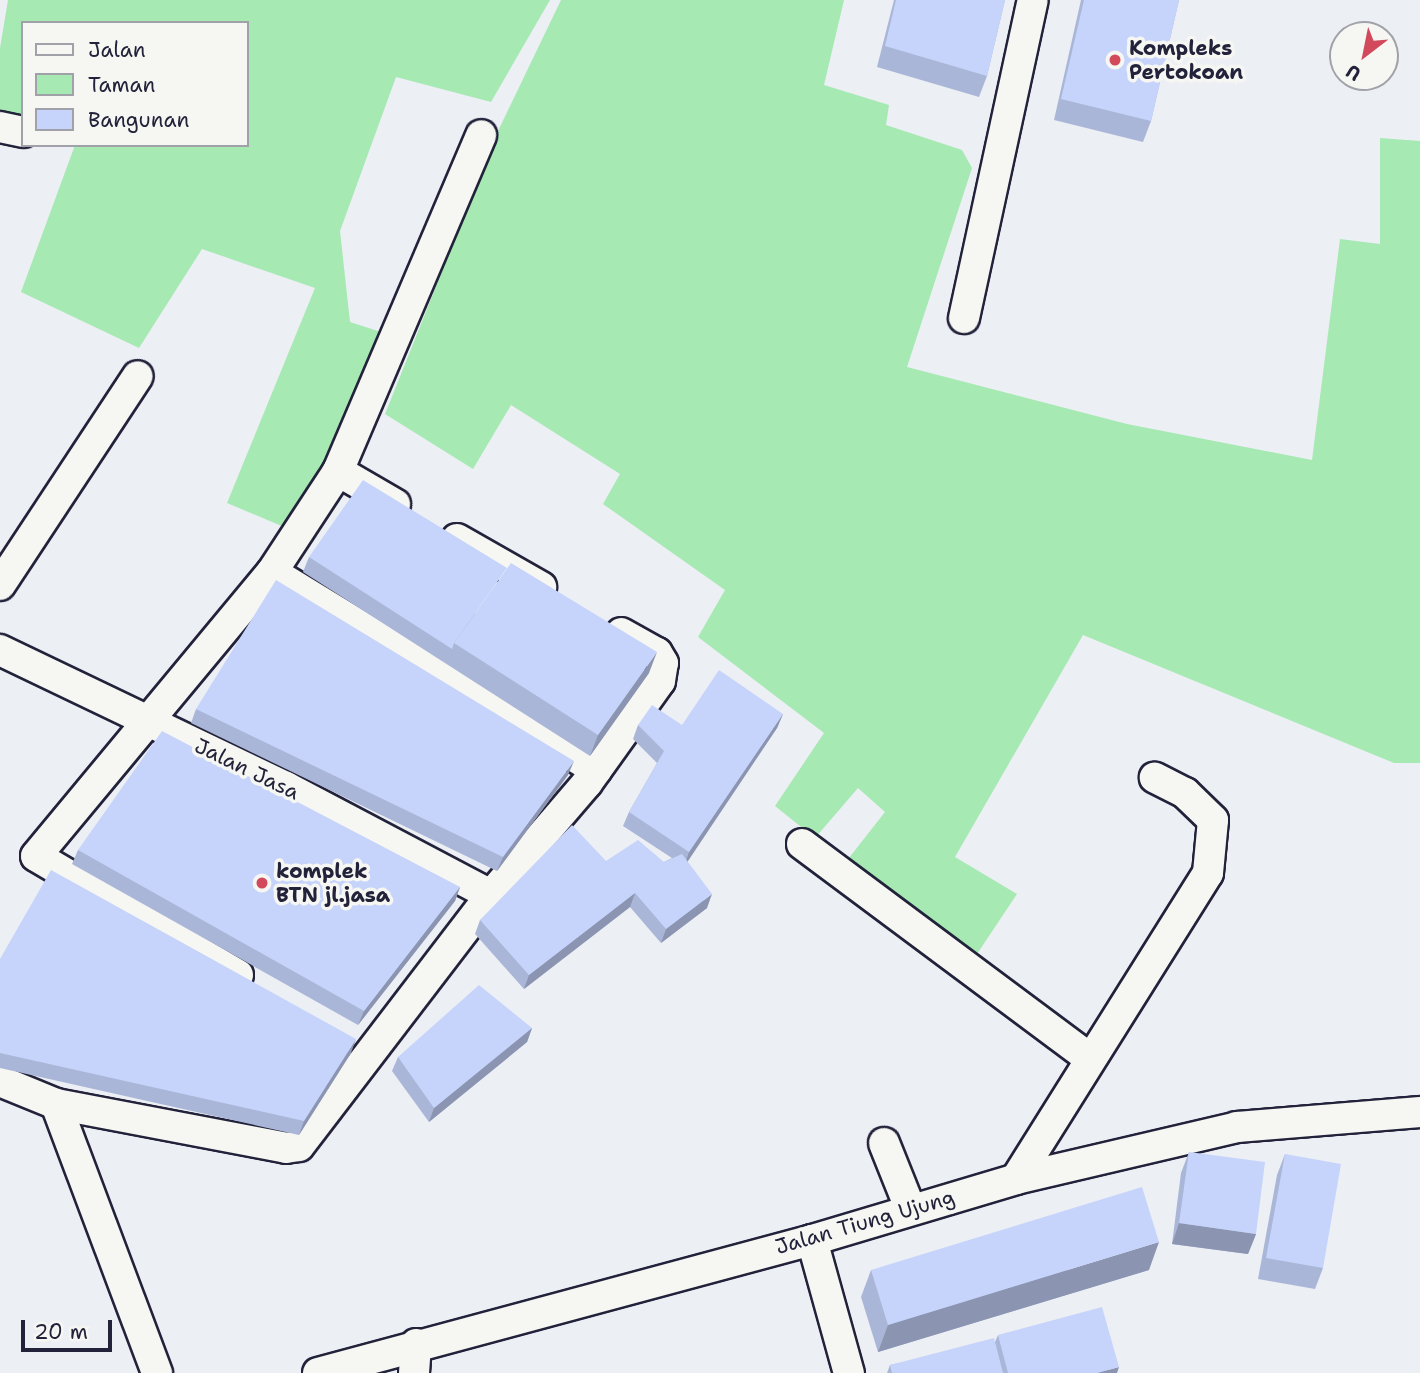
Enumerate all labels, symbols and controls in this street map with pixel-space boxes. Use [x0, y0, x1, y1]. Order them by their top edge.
legend [21, 21, 248, 147]
north arrow [1329, 21, 1399, 91]
place label: Kompleks Pertokoan [1129, 35, 1243, 85]
text: Jalan [88, 36, 146, 64]
marker: Kompleks Pertokoan [1107, 52, 1123, 68]
text: U [1342, 58, 1366, 87]
text: Taman [88, 71, 155, 99]
text: Bangunan [88, 106, 189, 134]
street label: Jalan Jasa [191, 733, 303, 805]
place label: komplek BTN jl.jasa [276, 858, 390, 908]
marker: komplek BTN jl.jasa [254, 875, 270, 891]
street label: Jalan Tiung Ujung [772, 1184, 958, 1260]
scale bar [24, 1306, 116, 1350]
text: 20 m [34, 1318, 88, 1346]

